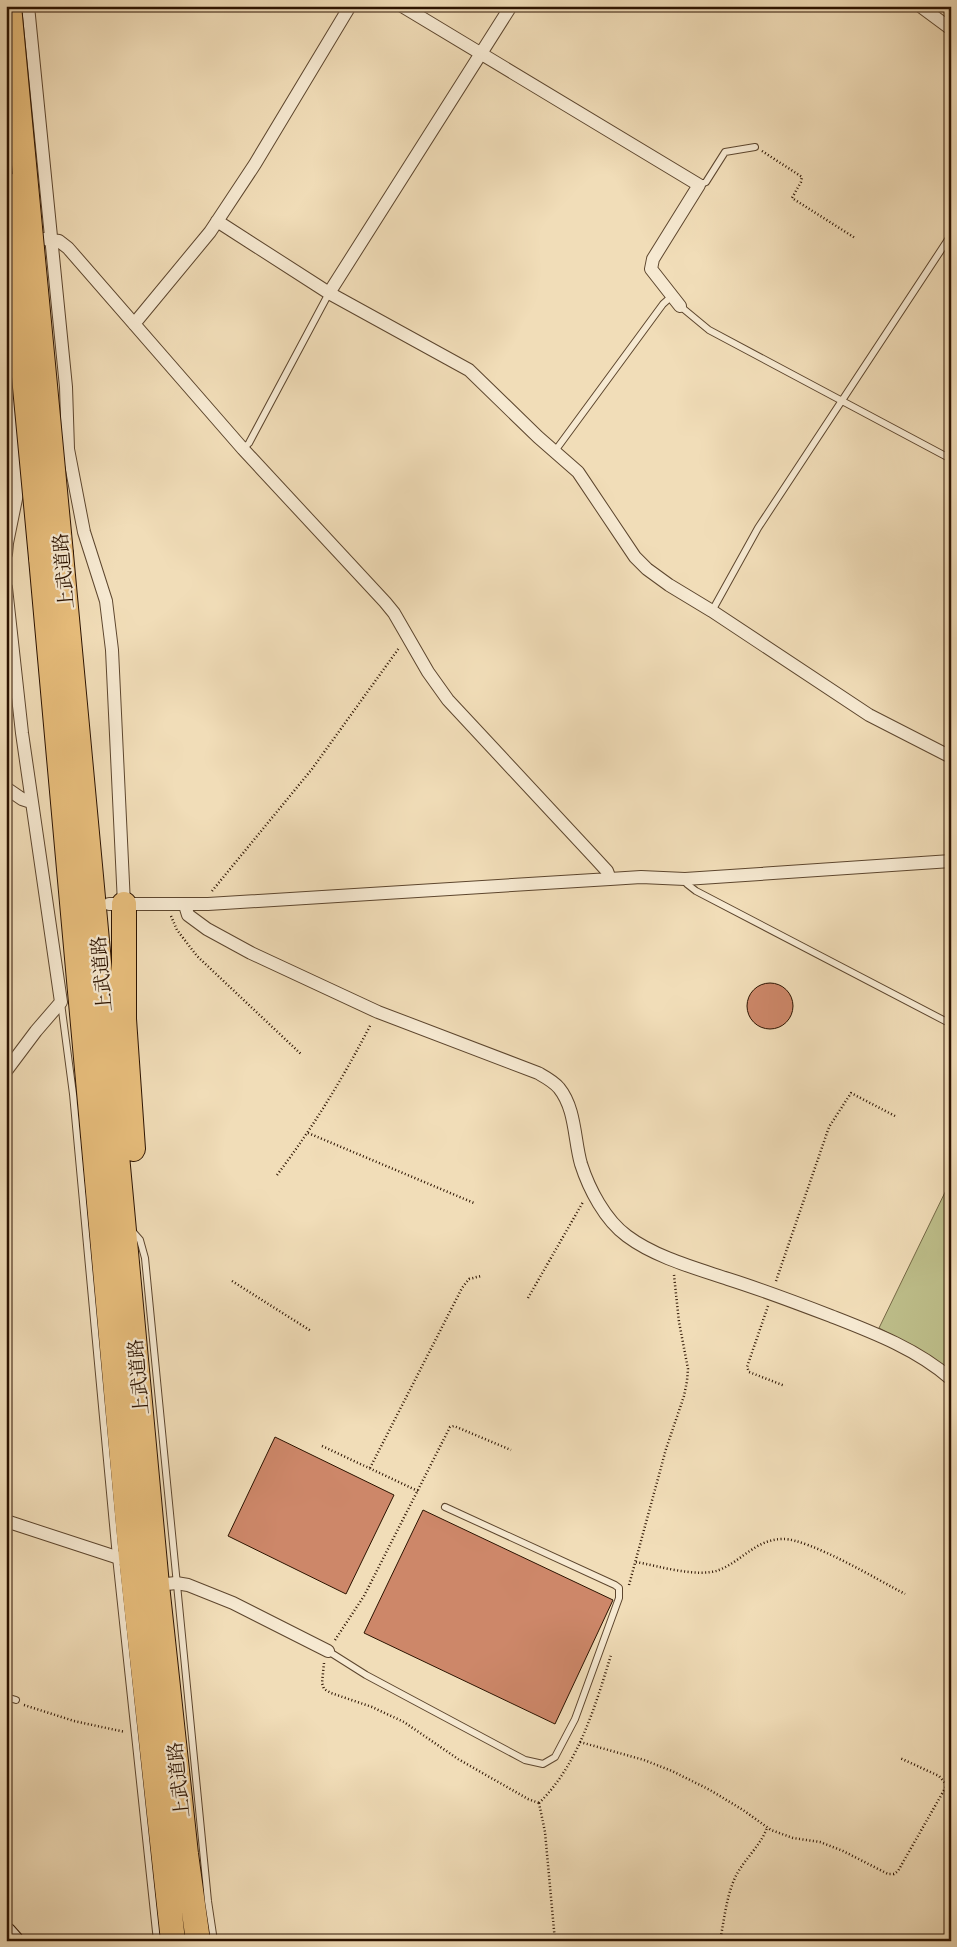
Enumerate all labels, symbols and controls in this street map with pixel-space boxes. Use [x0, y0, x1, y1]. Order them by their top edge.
street label: 上武道路 [48, 532, 80, 610]
street label: 上武道路 [86, 935, 118, 1013]
street label: 上武道路 [123, 1338, 155, 1416]
street label: 上武道路 [162, 1741, 196, 1819]

